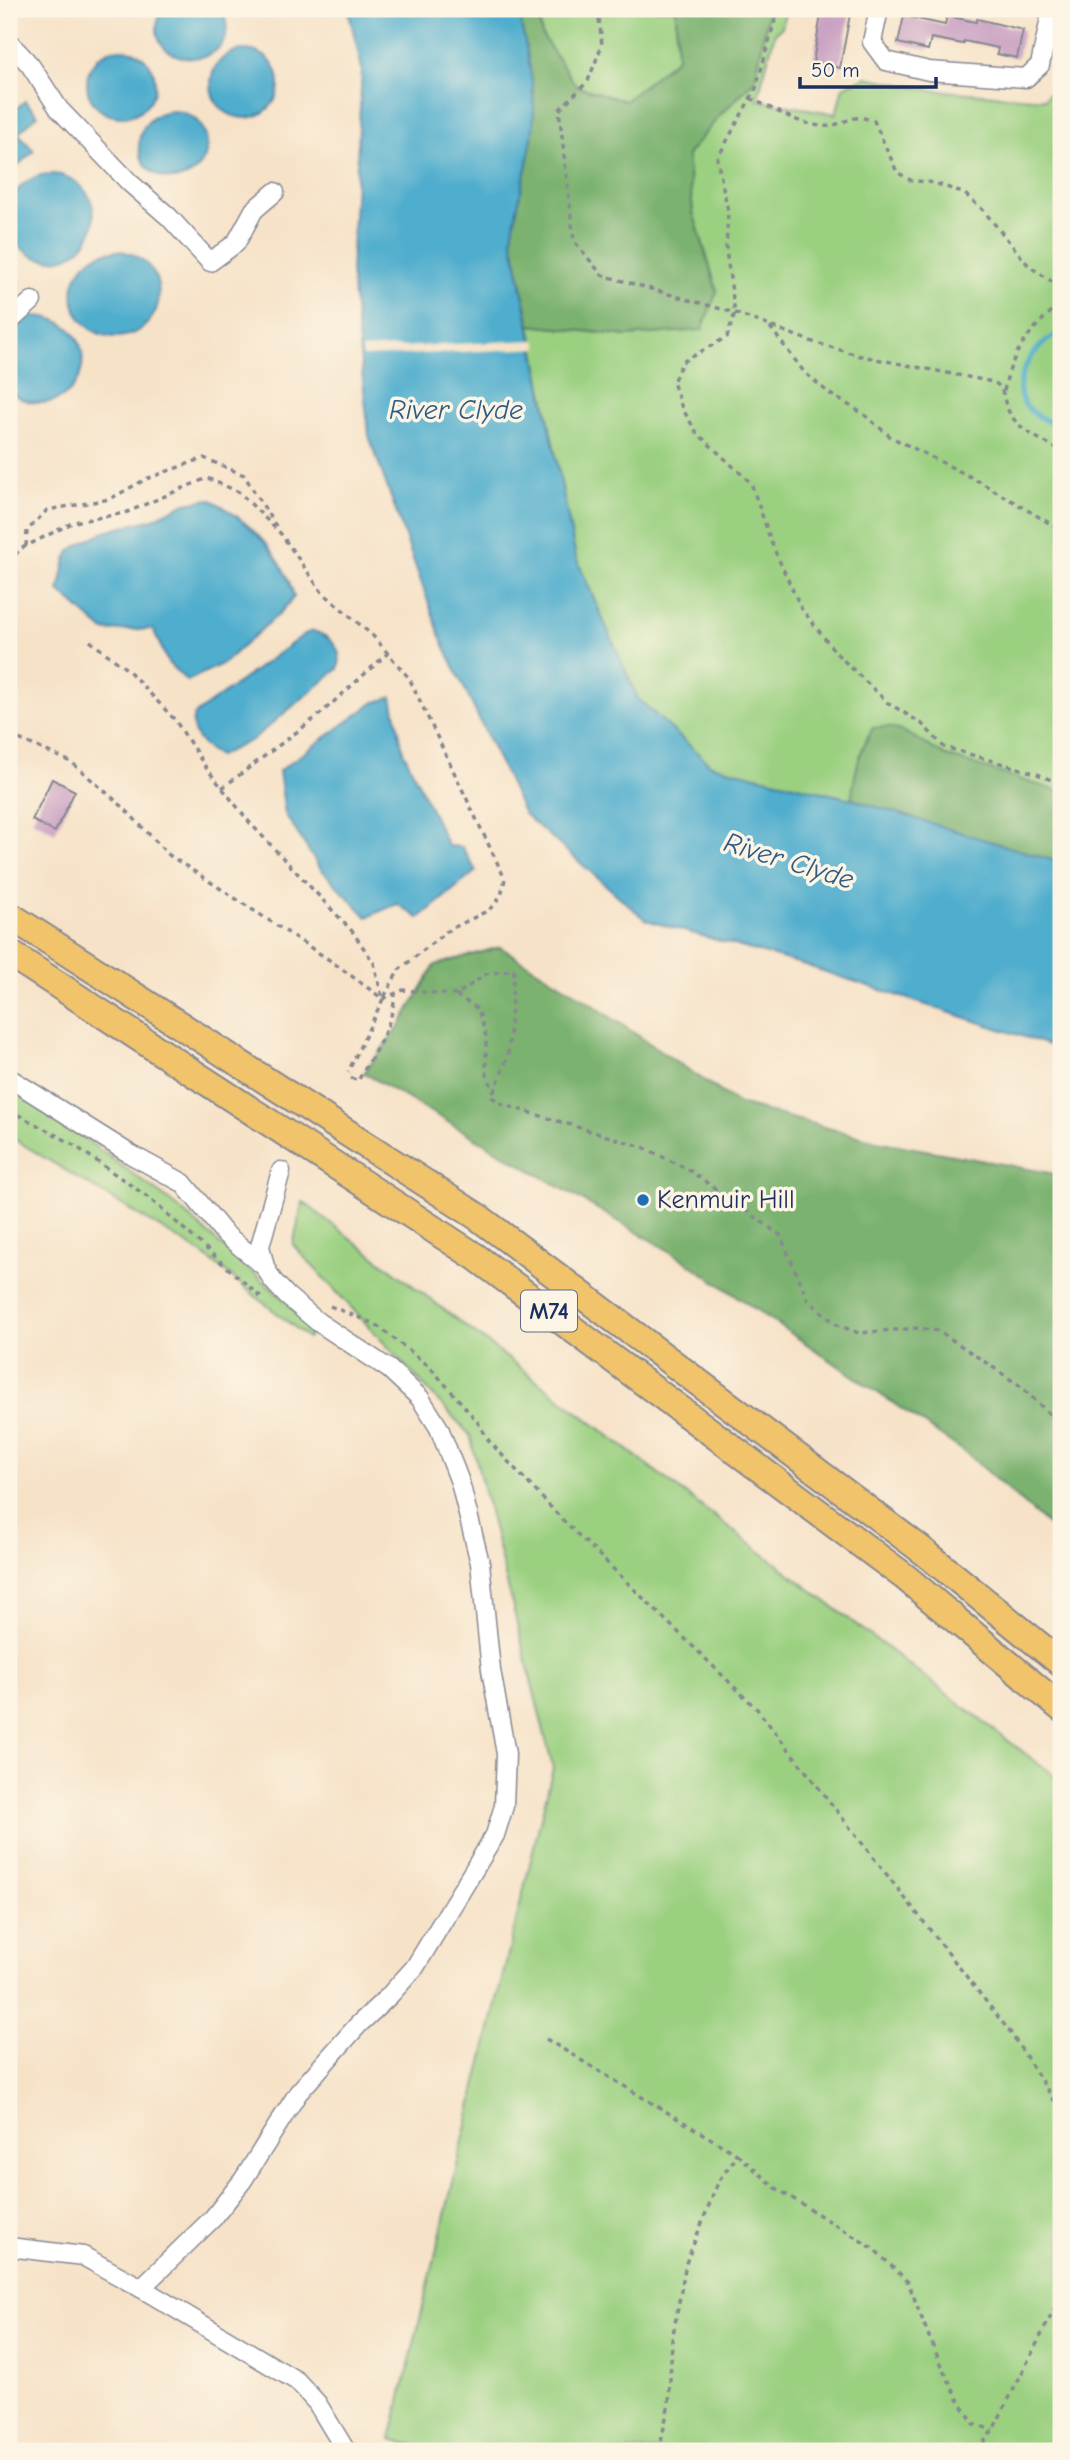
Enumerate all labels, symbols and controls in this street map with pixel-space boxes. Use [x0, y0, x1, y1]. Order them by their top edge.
scale bar [800, 46, 937, 90]
text: 50 m [811, 58, 860, 82]
water label: River Clyde [389, 394, 523, 426]
water label: River Clyde [720, 826, 858, 896]
place label: Kenmuir Hill [657, 1185, 795, 1215]
marker: Kenmuir Hill [635, 1192, 651, 1208]
road number: M74 [521, 1290, 577, 1331]

